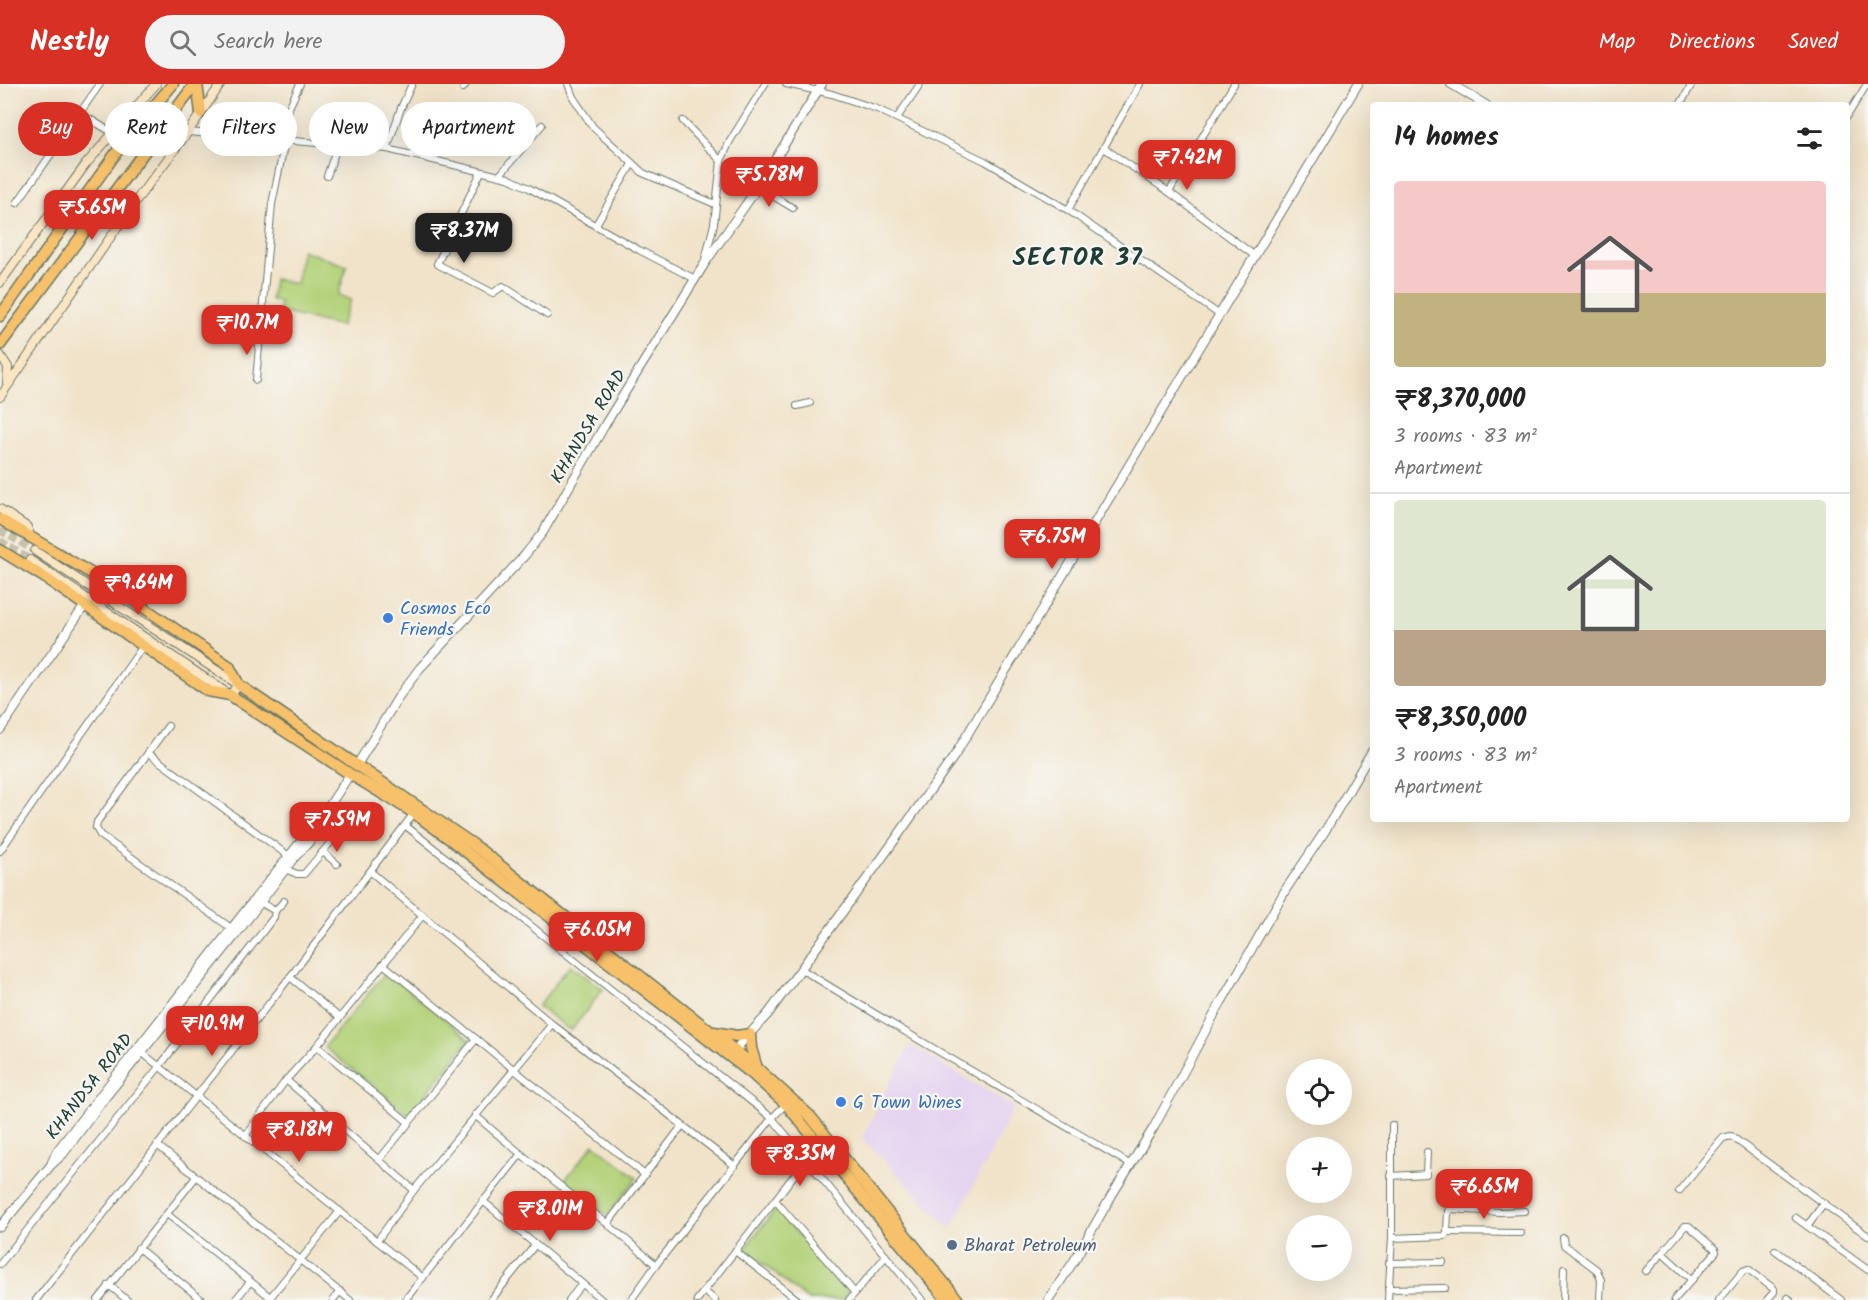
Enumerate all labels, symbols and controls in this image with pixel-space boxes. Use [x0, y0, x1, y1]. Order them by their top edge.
search box [145, 15, 565, 69]
text: Nestly [30, 20, 109, 65]
text: Search here [214, 25, 323, 60]
icon: search [166, 26, 199, 59]
text: Map [1599, 26, 1635, 59]
text: Directions [1668, 26, 1755, 59]
text: Saved [1788, 26, 1838, 59]
chip: Buy [18, 102, 93, 156]
chip: Rent [105, 102, 188, 156]
chip: Filters [200, 102, 297, 156]
chip: New [309, 102, 389, 156]
chip: Apartment [401, 102, 536, 156]
text: 14 homes [1394, 117, 1499, 159]
icon: filters [1793, 122, 1826, 155]
pin: ₹7.42M [1138, 140, 1236, 191]
text: ₹7.42M [1152, 143, 1222, 175]
pin: ₹5.78M [720, 157, 818, 208]
text: ₹5.78M [735, 160, 803, 192]
pin: ₹5.65M [43, 190, 141, 241]
text: ₹5.65M [58, 193, 126, 225]
pin: ₹8.37M [415, 213, 513, 264]
text: ₹8.37M [429, 216, 499, 248]
icon: home [1556, 220, 1664, 328]
district label: SECTOR 37 [1013, 239, 1143, 278]
pin: ₹10.7M [198, 305, 296, 356]
text: ₹10.7M [216, 308, 279, 340]
street label: KHANDSA ROAD [544, 364, 635, 490]
text: ₹8,370,000 [1394, 379, 1525, 421]
text: 3 rooms · 83 m² [1394, 421, 1537, 453]
text: Apartment [1394, 453, 1483, 485]
pin: ₹6.75M [1003, 519, 1101, 570]
text: ₹6.75M [1018, 522, 1086, 554]
icon: home [1556, 539, 1664, 647]
pin: ₹9.64M [89, 565, 187, 616]
text: ₹9.64M [103, 568, 173, 600]
place label: Cosmos Eco Friends [400, 595, 491, 645]
marker: Cosmos Eco Friends [381, 611, 395, 625]
text: ₹8,350,000 [1394, 698, 1526, 740]
text: 3 rooms · 83 m² [1394, 740, 1537, 772]
text: Apartment [1394, 772, 1483, 804]
pin: ₹7.59M [288, 802, 386, 853]
text: ₹7.59M [304, 805, 370, 837]
pin: ₹6.05M [548, 912, 646, 963]
text: ₹6.05M [563, 915, 631, 947]
pin: ₹10.9M [163, 1006, 261, 1057]
text: ₹10.9M [180, 1009, 244, 1041]
street label: KHANDSA ROAD [39, 1027, 142, 1147]
map controls [1286, 1059, 1352, 1281]
button: locate [1286, 1059, 1352, 1125]
place label: G Town Wines [853, 1089, 962, 1118]
marker: G Town Wines [834, 1095, 848, 1109]
pin: ₹8.18M [250, 1112, 348, 1163]
text: ₹8.18M [266, 1115, 332, 1147]
pin: ₹8.35M [751, 1136, 849, 1187]
button: + [1286, 1137, 1352, 1203]
text: ₹8.35M [765, 1139, 835, 1171]
pin: ₹6.65M [1435, 1169, 1533, 1220]
text: ₹6.65M [1449, 1172, 1519, 1204]
pin: ₹8.01M [501, 1191, 599, 1242]
text: ₹8.01M [517, 1194, 583, 1226]
button: − [1286, 1215, 1352, 1281]
place label: Bharat Petroleum [964, 1232, 1097, 1261]
marker: Bharat Petroleum [945, 1238, 959, 1252]

